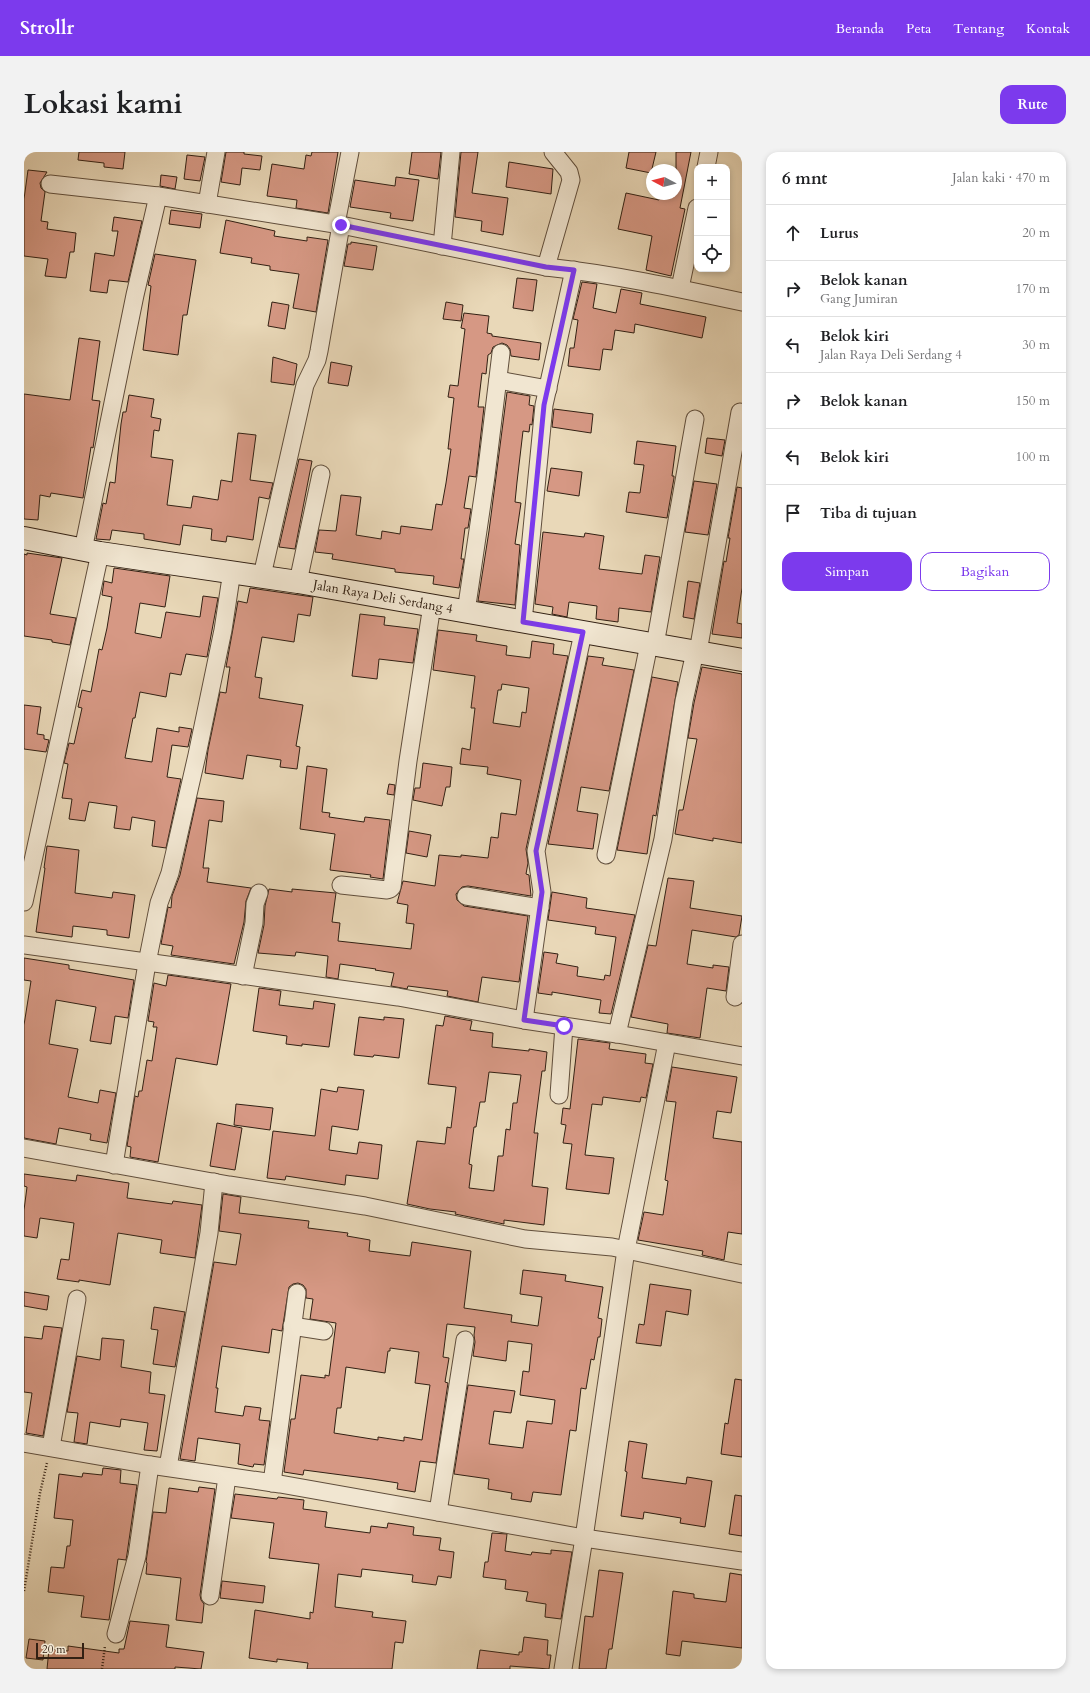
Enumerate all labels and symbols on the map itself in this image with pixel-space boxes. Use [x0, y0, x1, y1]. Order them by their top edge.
north arrow [646, 164, 682, 200]
route end [332, 216, 350, 234]
street label: Jalan Raya Deli Serdang 4 [310, 575, 455, 618]
route start [555, 1017, 573, 1035]
scale bar [36, 1641, 84, 1660]

